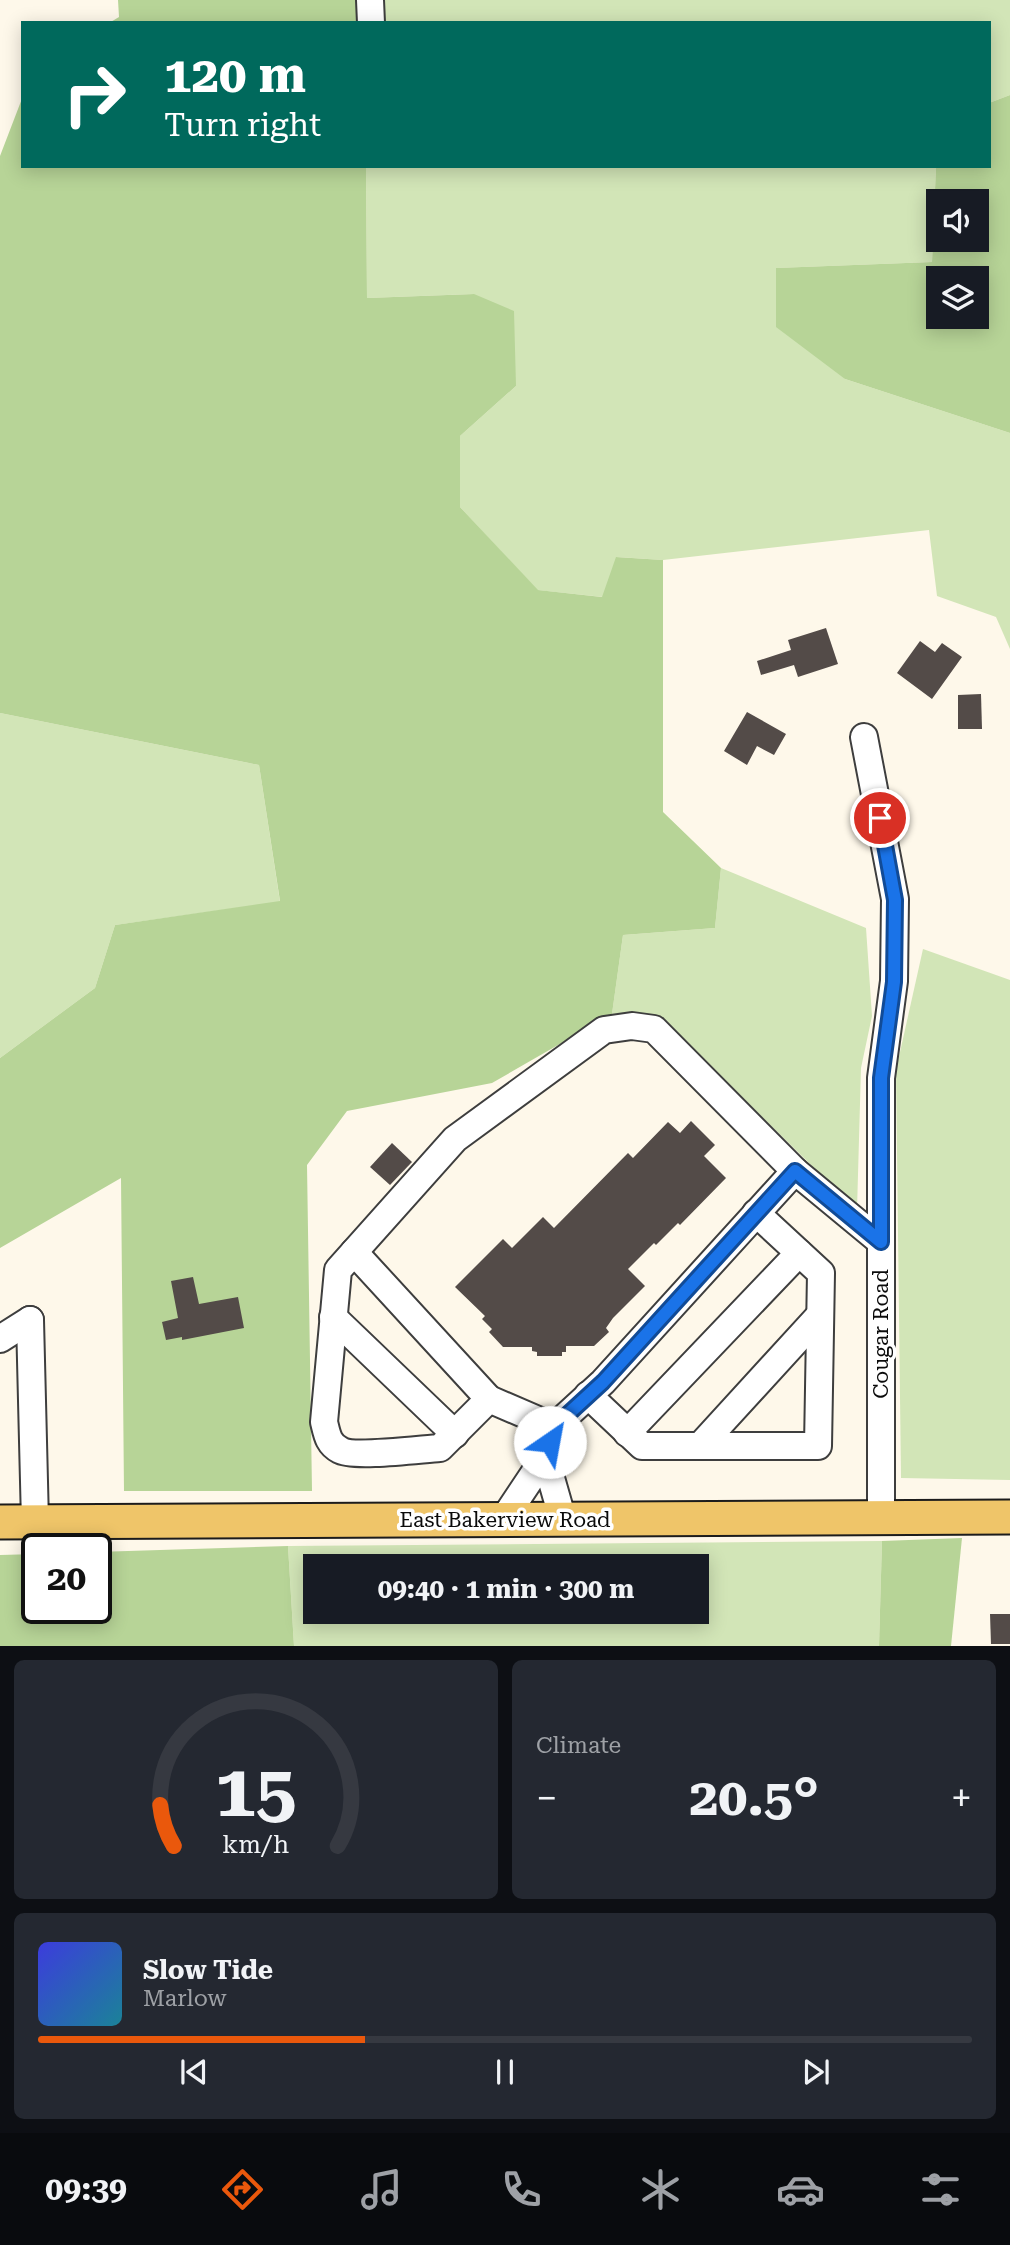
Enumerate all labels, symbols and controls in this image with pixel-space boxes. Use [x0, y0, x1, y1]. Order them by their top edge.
text: 120 m [164, 47, 306, 104]
icon: right [49, 49, 140, 140]
text: Turn right [164, 106, 321, 144]
map controls [926, 189, 989, 329]
button: sound [926, 189, 989, 252]
button: layers [926, 266, 989, 329]
pin [850, 788, 910, 848]
icon: arrive [861, 799, 899, 837]
street label: Cougar Road [869, 1269, 893, 1399]
position arrow [513, 1405, 587, 1479]
street label: East Bakerview Road [399, 1508, 611, 1532]
speed limit sign: 20 [21, 1533, 112, 1624]
text: 09:40 · 1 min · 300 m [378, 1574, 634, 1604]
text: Climate [536, 1732, 621, 1759]
text: 15 [215, 1749, 297, 1834]
text: 20.5° [689, 1767, 819, 1828]
text: − [536, 1776, 557, 1820]
text: + [951, 1776, 972, 1820]
text: km/h [223, 1829, 289, 1858]
text: Slow Tide [143, 1955, 273, 1985]
text: Marlow [143, 1985, 226, 2012]
icon: previous [175, 2053, 213, 2091]
icon: pause [486, 2053, 524, 2091]
icon: next [797, 2053, 835, 2091]
icon: directions [218, 2165, 267, 2214]
icon: music [357, 2165, 406, 2214]
icon: phone [497, 2165, 546, 2214]
icon: climate [636, 2165, 685, 2214]
icon: car [776, 2165, 825, 2214]
icon: filters [916, 2165, 965, 2214]
text: 09:39 [45, 2170, 127, 2208]

